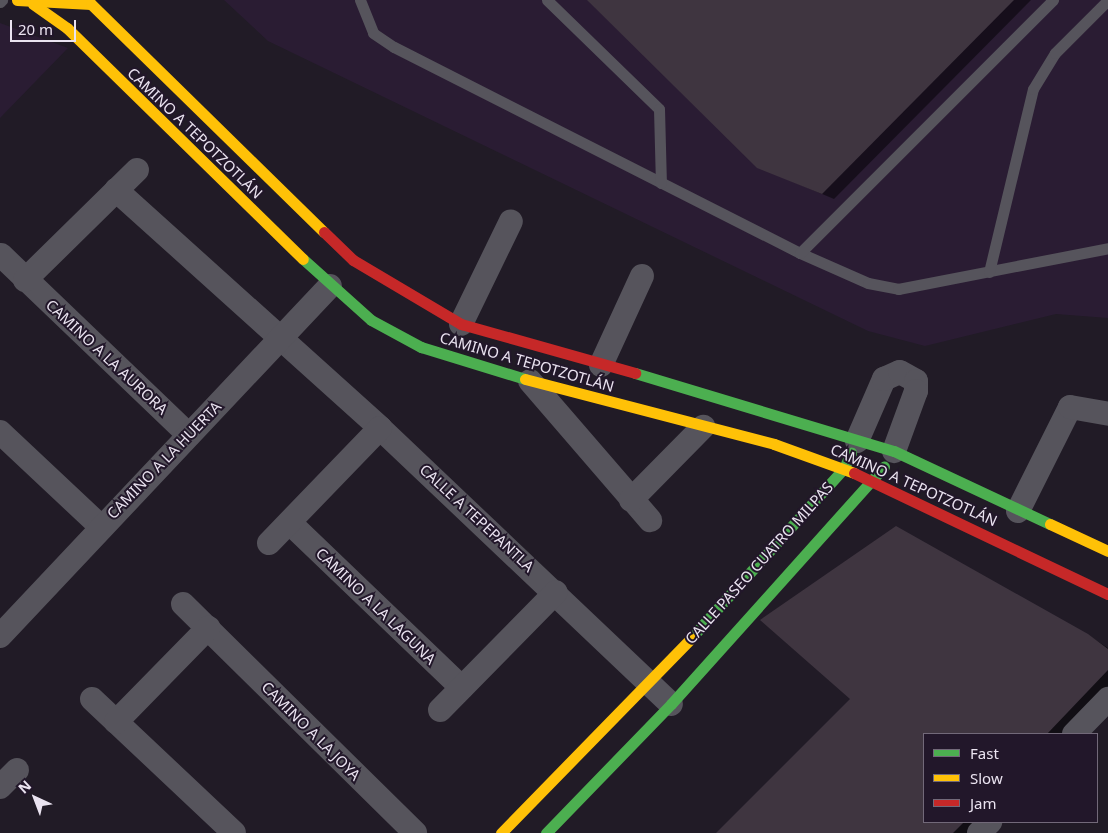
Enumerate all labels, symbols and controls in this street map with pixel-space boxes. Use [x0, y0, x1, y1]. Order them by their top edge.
scale bar [12, 10, 79, 42]
text: 20 m [18, 19, 53, 39]
street label: CAMINO A TEPOTZOTLÁN [124, 64, 266, 202]
street label: CAMINO A LA AURORA [42, 296, 172, 418]
street label: CAMINO A TEPOTZOTLÁN [438, 328, 616, 396]
street label: CAMINO A LA HUERTA [103, 398, 225, 522]
street label: CAMINO A TEPOTZOTLÁN [828, 440, 1000, 530]
street label: CALLE A TEPEPANTLA [416, 460, 538, 576]
street label: CALLE PASEO CUATRO MILPAS [681, 478, 837, 648]
street label: CAMINO A LA LAGUNA [312, 544, 440, 668]
street label: CAMINO A LA JOYA [258, 678, 364, 784]
legend [923, 733, 1098, 823]
text: Fast [970, 743, 999, 763]
text: Slow [970, 768, 1003, 788]
north arrow [10, 773, 60, 823]
text: N [14, 776, 35, 798]
text: Jam [970, 793, 997, 813]

